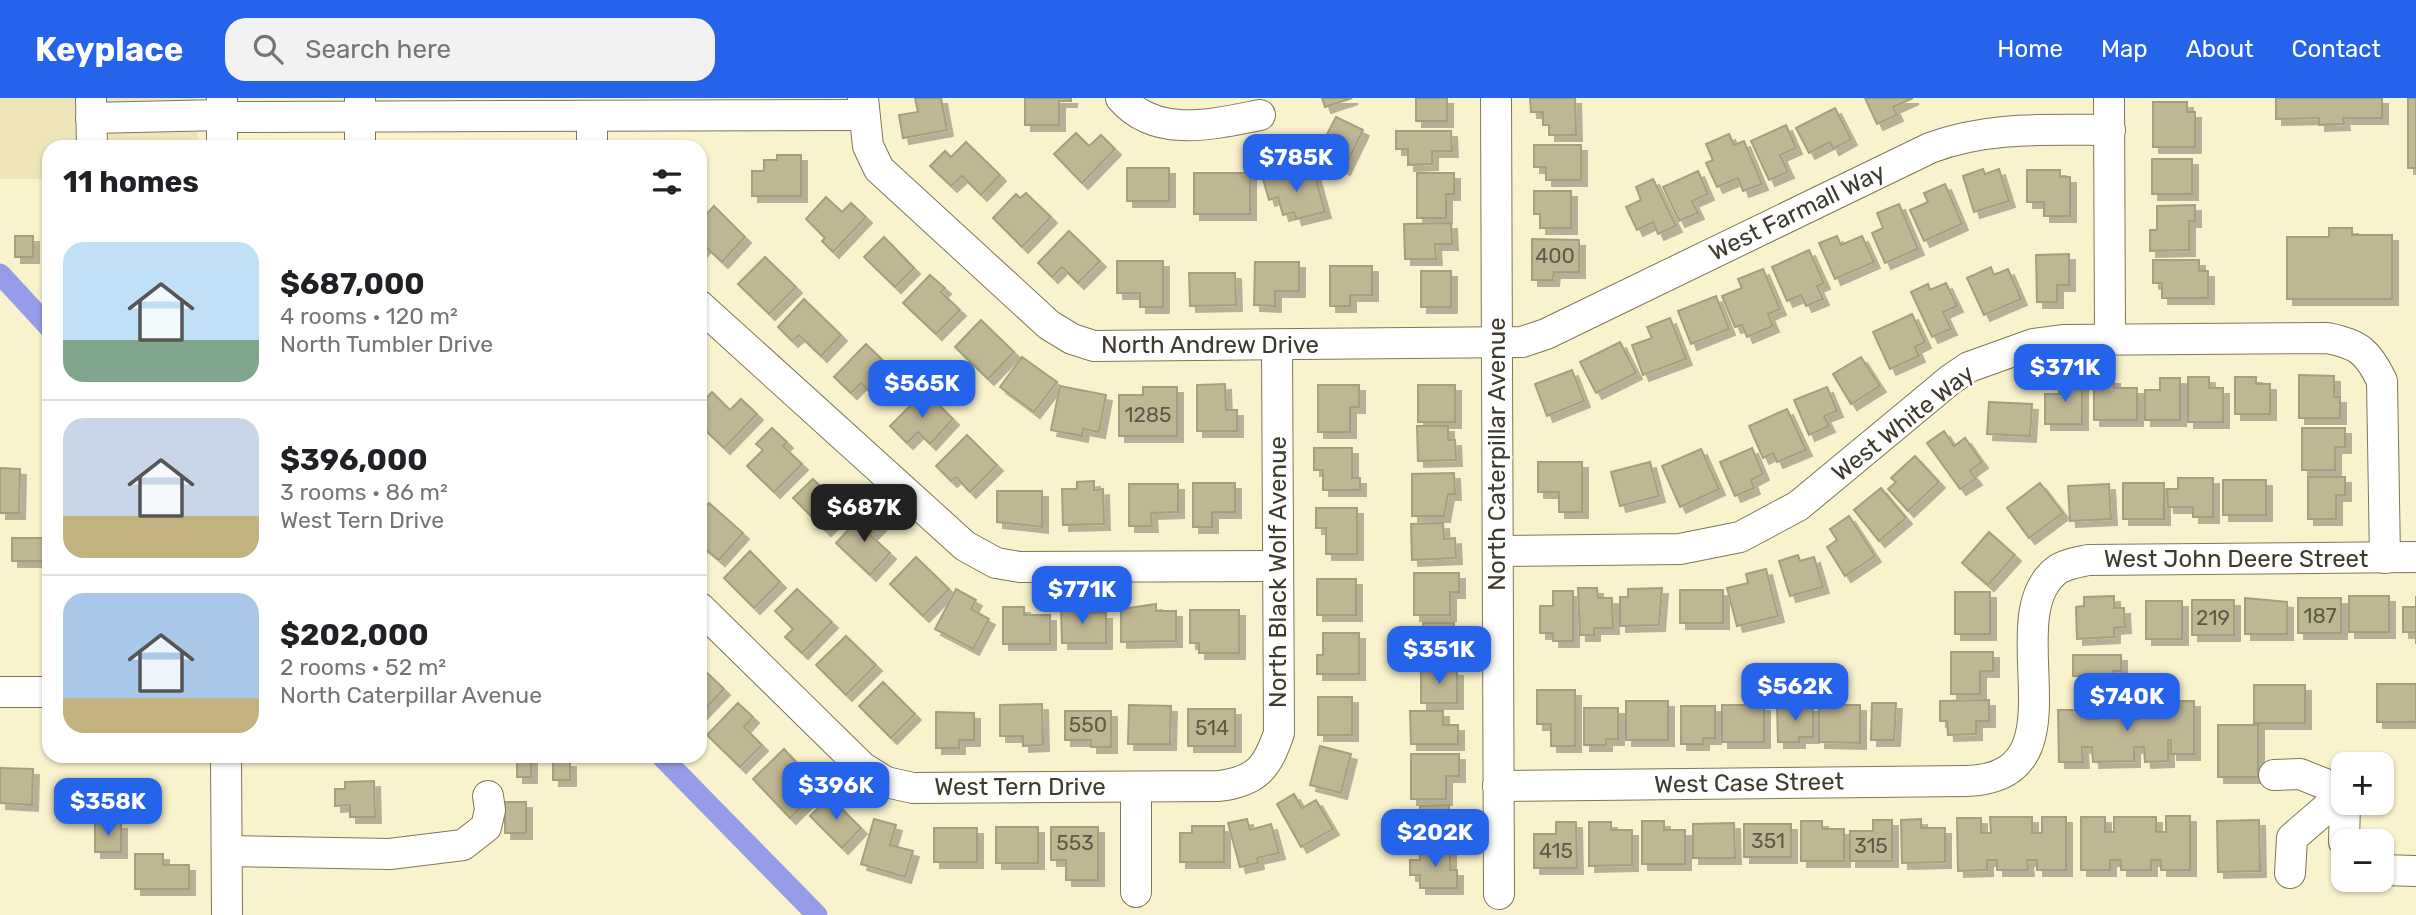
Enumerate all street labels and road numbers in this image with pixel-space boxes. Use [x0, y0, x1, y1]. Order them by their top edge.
street label: West Farmall Way [1705, 157, 1889, 267]
street label: North Caterpillar Avenue [1483, 317, 1511, 591]
street label: North Andrew Drive [1101, 331, 1319, 359]
street label: West White Way [1827, 359, 1979, 487]
street label: North Black Wolf Avenue [1264, 436, 1292, 708]
street label: West John Deere Street [2104, 545, 2368, 573]
street label: West Case Street [1654, 767, 1844, 799]
street label: West Tern Drive [934, 773, 1106, 801]

